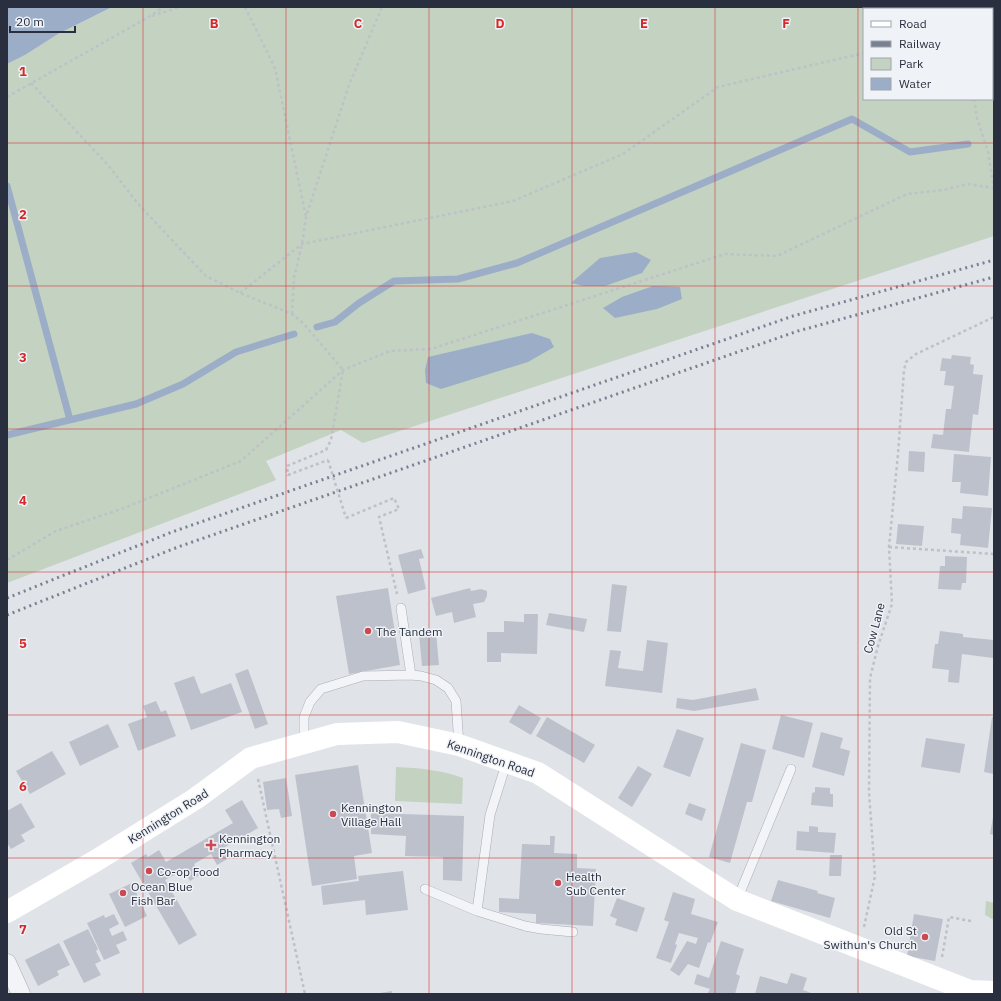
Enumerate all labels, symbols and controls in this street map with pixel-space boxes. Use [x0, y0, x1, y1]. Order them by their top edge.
scale bar [10, 8, 75, 34]
legend [863, 8, 993, 100]
text: 20 m [16, 14, 44, 29]
text: B [210, 15, 219, 32]
text: C [354, 15, 363, 32]
text: D [495, 15, 505, 32]
text: E [640, 15, 648, 32]
text: F [782, 15, 790, 32]
text: Road [899, 16, 927, 31]
text: Railway [899, 36, 941, 51]
text: Park [899, 56, 924, 71]
text: 1 [19, 63, 27, 80]
text: Water [899, 76, 932, 91]
text: 2 [19, 206, 27, 223]
text: 3 [19, 349, 27, 366]
text: 4 [19, 492, 27, 509]
street label: Cow Lane [860, 601, 888, 655]
place label: The Tandem [376, 624, 442, 639]
marker: The Tandem [363, 626, 373, 636]
text: 5 [19, 635, 27, 652]
street label: Kennington Road [445, 736, 537, 780]
text: 6 [19, 778, 27, 795]
street label: Kennington Road [125, 785, 211, 847]
place label: Kennington Village Hall [341, 800, 402, 829]
marker: Kennington Village Hall [328, 809, 338, 819]
place label: Kennington Pharmacy [219, 831, 280, 860]
marker: Kennington Pharmacy [206, 840, 216, 850]
place label: Co-op Food [157, 864, 220, 879]
marker: Co-op Food [144, 866, 154, 876]
place label: Health Sub Center [566, 869, 626, 898]
marker: Health Sub Center [553, 878, 563, 888]
place label: Ocean Blue Fish Bar [131, 879, 193, 908]
marker: Ocean Blue Fish Bar [118, 888, 128, 898]
text: 7 [19, 921, 27, 938]
place label: Old St Swithun's Church [823, 923, 917, 952]
marker: Old St Swithun's Church [920, 932, 930, 942]

